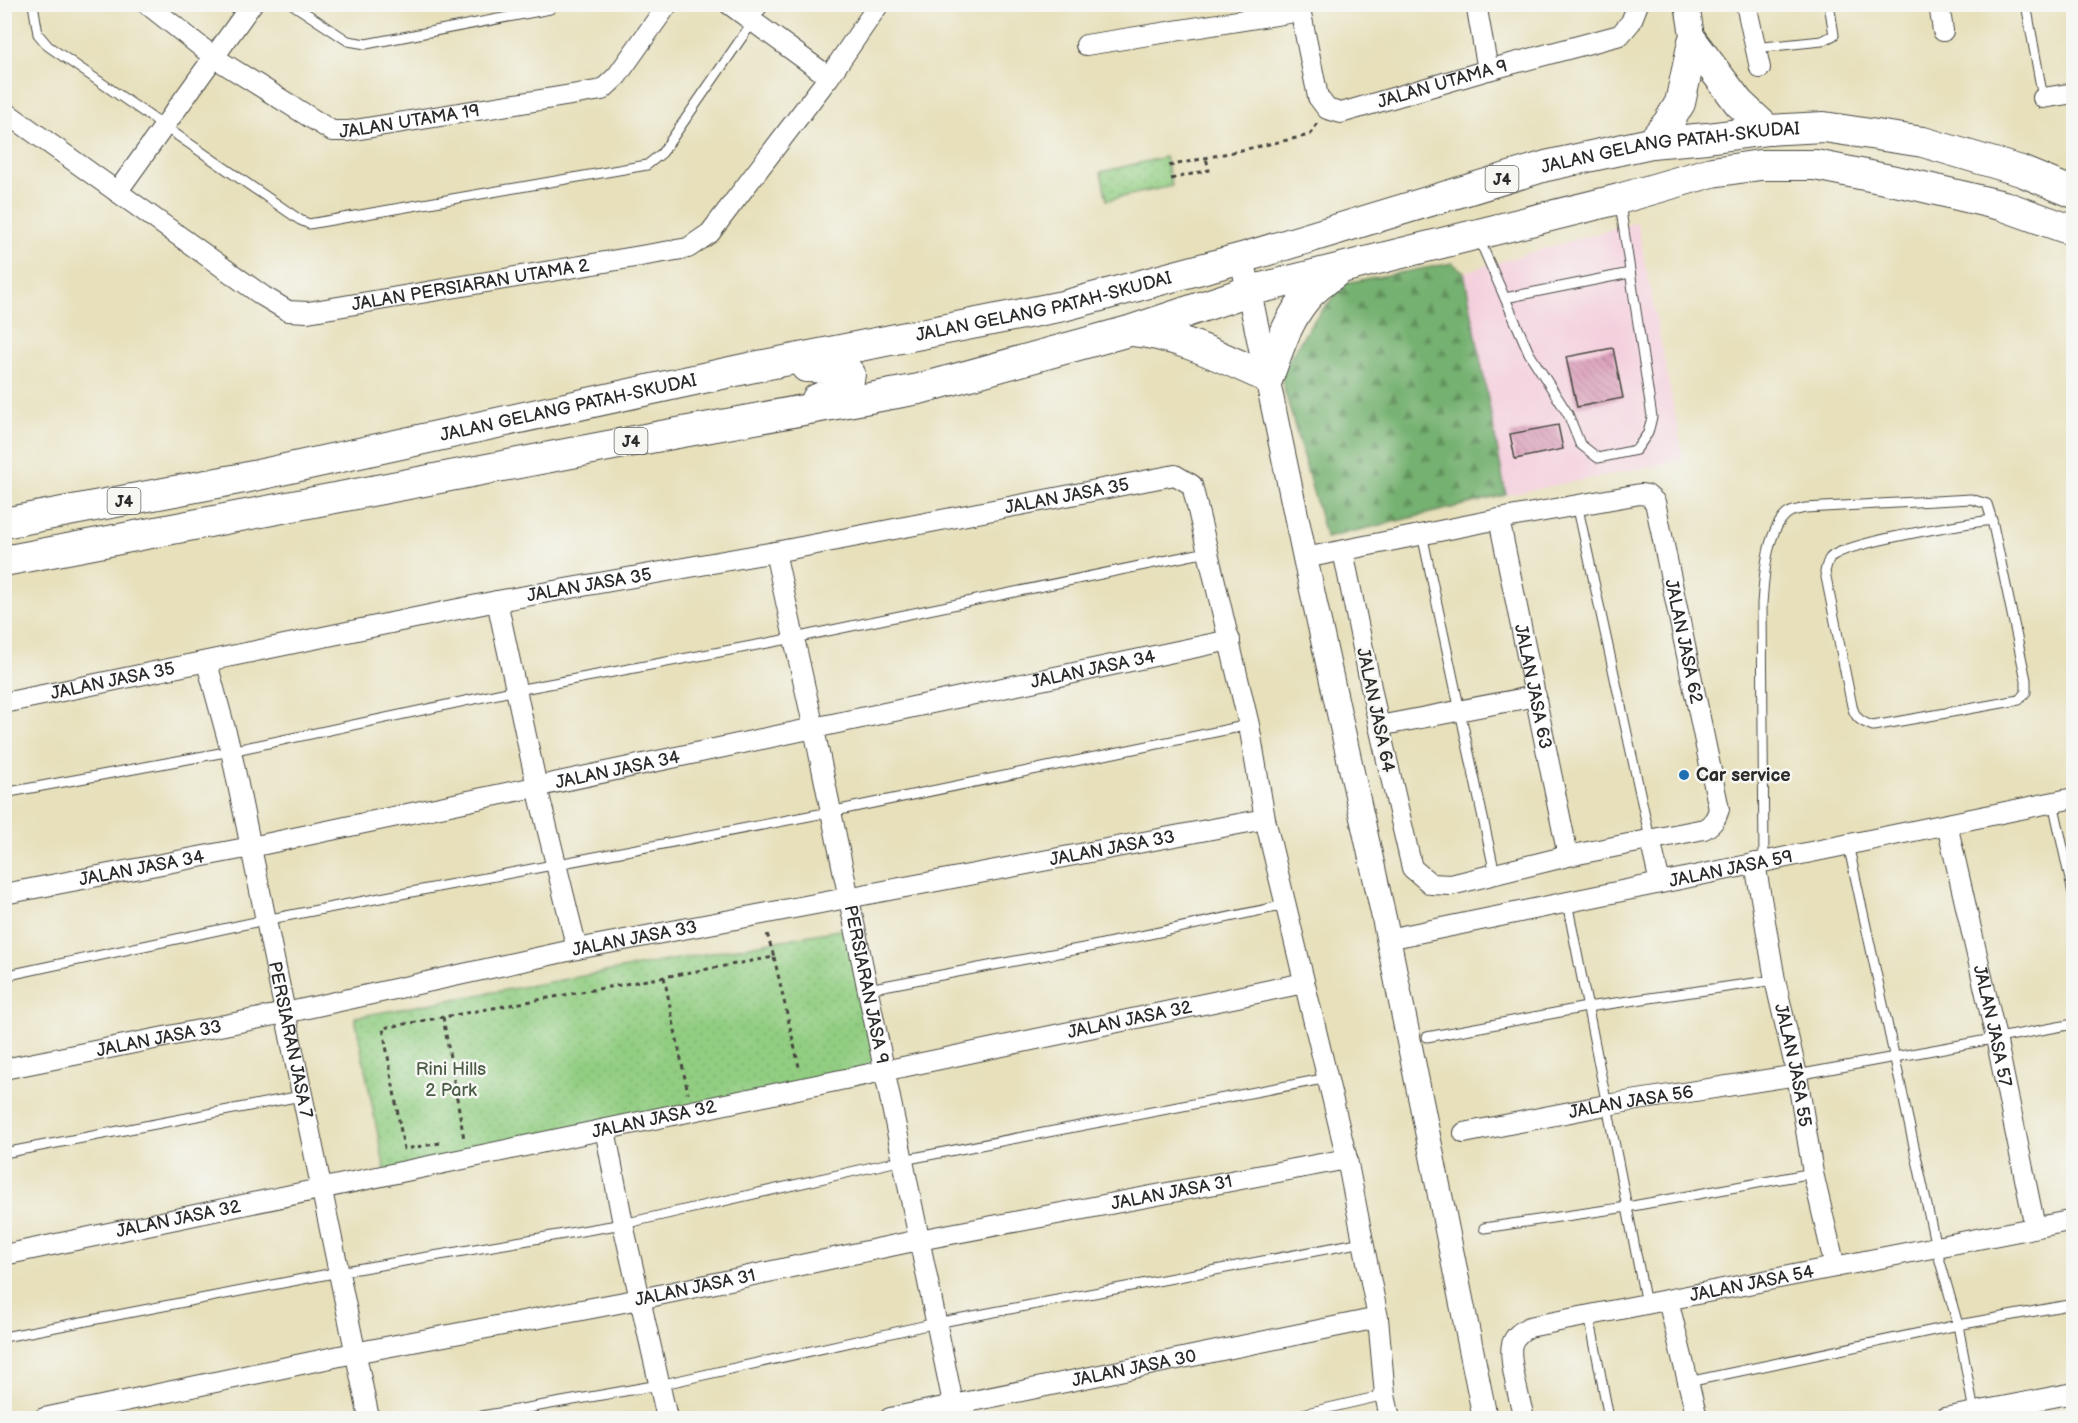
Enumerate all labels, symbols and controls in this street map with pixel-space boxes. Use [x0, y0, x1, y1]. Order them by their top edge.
street label: JALAN UTAMA 9 [1375, 55, 1510, 113]
street label: JALAN UTAMA 19 [340, 100, 481, 142]
street label: JALAN GELANG PATAH-SKUDAI [1538, 118, 1800, 178]
road number: J4 [1486, 166, 1518, 192]
street label: JALAN PERSIARAN UTAMA 2 [350, 255, 591, 315]
street label: JALAN GELANG PATAH-SKUDAI [914, 267, 1174, 346]
street label: JALAN GELANG PATAH-SKUDAI [438, 370, 699, 446]
road number: J4 [614, 428, 648, 454]
street label: JALAN JASA 35 [1003, 474, 1131, 519]
road number: J4 [108, 488, 140, 514]
street label: JALAN JASA 35 [525, 564, 653, 607]
street label: JALAN JASA 62 [1660, 577, 1707, 706]
street label: JALAN JASA 63 [1510, 622, 1556, 751]
street label: JALAN JASA 34 [1029, 646, 1157, 693]
street label: JALAN JASA 64 [1352, 646, 1399, 774]
street label: JALAN JASA 35 [49, 658, 177, 704]
street label: JALAN JASA 34 [553, 747, 682, 793]
place label: Car service [1696, 765, 1791, 786]
marker: Car service [1677, 768, 1691, 782]
street label: JALAN JASA 33 [1048, 826, 1176, 870]
street label: JALAN JASA 34 [77, 846, 206, 890]
street label: JALAN JASA 59 [1667, 846, 1795, 892]
street label: PERSIARAN JASA 9 [840, 903, 893, 1066]
street label: JALAN JASA 33 [570, 917, 699, 961]
street label: PERSIARAN JASA 7 [264, 960, 317, 1120]
street label: JALAN JASA 57 [1969, 963, 2016, 1089]
street label: JALAN JASA 32 [1066, 997, 1194, 1043]
street label: JALAN JASA 55 [1770, 1002, 1815, 1129]
street label: JALAN JASA 33 [95, 1016, 223, 1061]
park label: Rini Hills 2 Park [416, 1059, 486, 1101]
street label: JALAN JASA 56 [1567, 1081, 1695, 1123]
street label: JALAN JASA 32 [590, 1096, 718, 1143]
street label: JALAN JASA 31 [1109, 1171, 1234, 1214]
street label: JALAN JASA 32 [114, 1196, 243, 1242]
street label: JALAN JASA 54 [1688, 1261, 1816, 1306]
street label: JALAN JASA 31 [633, 1265, 757, 1311]
street label: JALAN JASA 30 [1070, 1346, 1198, 1391]

